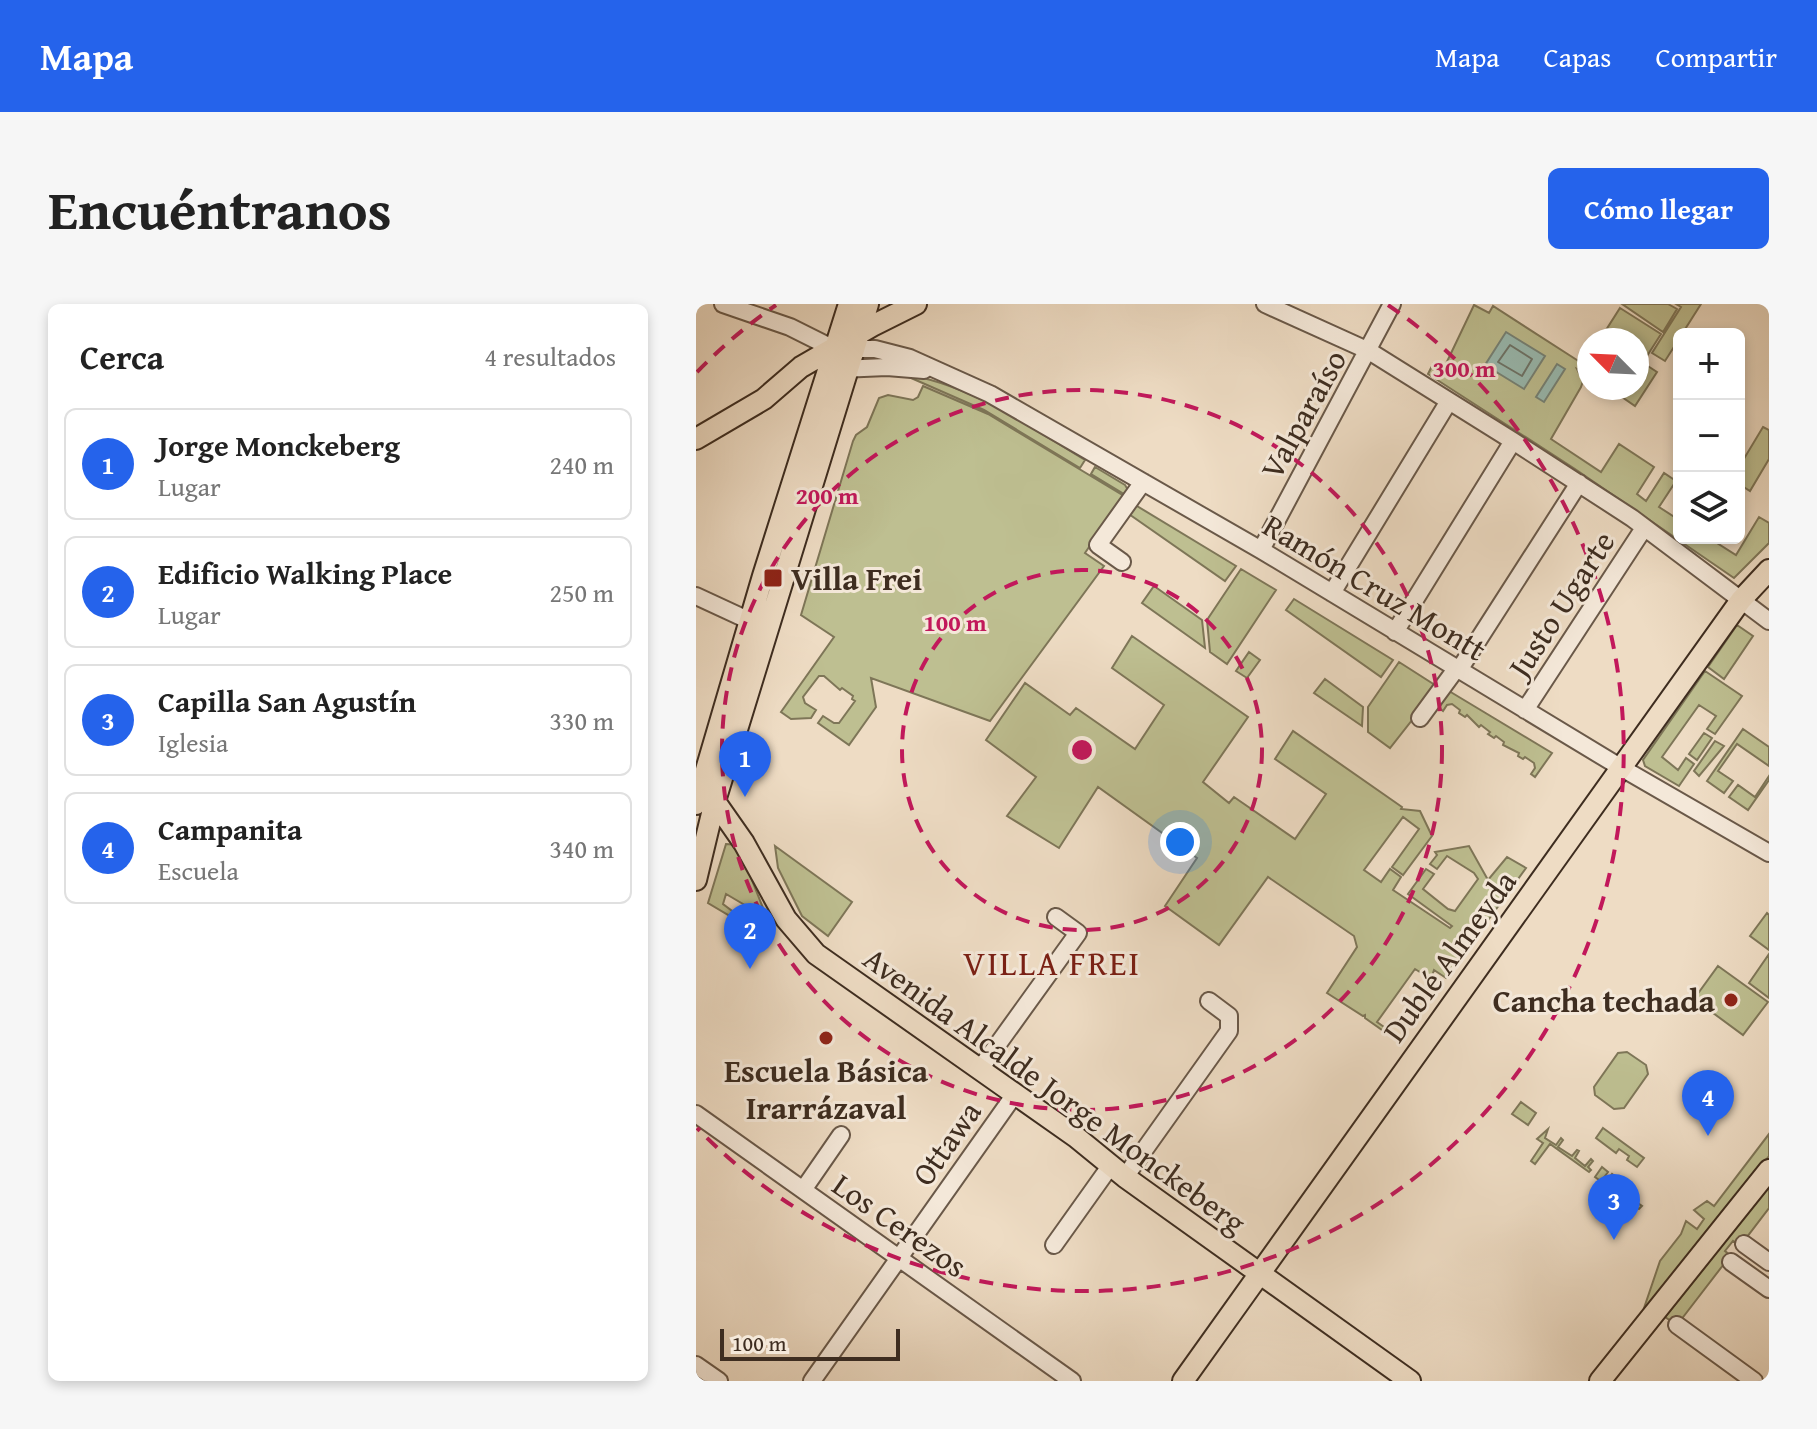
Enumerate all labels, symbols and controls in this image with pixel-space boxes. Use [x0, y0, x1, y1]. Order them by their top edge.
text: Mapa [40, 28, 133, 84]
text: Mapa [1435, 36, 1500, 77]
text: Capas [1544, 36, 1611, 77]
text: Compartir [1655, 36, 1777, 77]
text: Encuéntranos [48, 167, 392, 250]
button: Cómo llegar [1548, 168, 1769, 249]
north arrow [1577, 328, 1649, 400]
map controls [1673, 328, 1745, 544]
button: + [1673, 328, 1745, 400]
text: Cerca [80, 332, 164, 381]
text: 4 resultados [485, 337, 616, 376]
street label: Valparaíso [1248, 341, 1358, 487]
text: 300 m [1432, 351, 1496, 386]
button: − [1673, 400, 1745, 472]
text: Jorge Monckeberg [158, 423, 400, 467]
text: 1 [101, 445, 115, 484]
text: 240 m [549, 445, 614, 484]
text: Lugar [158, 467, 221, 506]
button: layers [1673, 472, 1745, 544]
text: 200 m [795, 478, 859, 513]
street label: Ramón Cruz Montt [1254, 502, 1496, 672]
street label: Justo Ugarte [1494, 521, 1626, 690]
text: Edificio Walking Place [158, 551, 452, 595]
place label: Villa Frei [791, 555, 922, 602]
marker: Villa Frei [762, 567, 784, 589]
text: 2 [101, 573, 115, 612]
text: 250 m [549, 573, 614, 612]
text: Lugar [158, 595, 221, 634]
text: 100 m [923, 605, 987, 640]
text: Capilla San Agustín [158, 679, 416, 723]
text: 3 [101, 701, 115, 740]
text: 330 m [549, 701, 614, 740]
text: Iglesia [158, 723, 228, 762]
pin: 1 [719, 731, 771, 797]
centre of rings [1068, 736, 1096, 764]
text: Campanita [158, 807, 302, 851]
your location [1160, 822, 1200, 862]
text: 4 [101, 829, 115, 868]
text: 340 m [549, 829, 614, 868]
text: Escuela [158, 851, 239, 890]
street label: Dublé Almeyda [1371, 860, 1527, 1052]
pin: 2 [724, 903, 776, 969]
street label: Avenida Alcalde Jorge Monckeberg [854, 935, 1256, 1245]
district label: VILLA FREI [963, 938, 1141, 987]
place label: Cancha techada [1493, 977, 1716, 1024]
marker: Cancha techada [1722, 991, 1740, 1009]
marker: Escuela Básica Irarrázaval [817, 1029, 835, 1047]
place label: Escuela Básica Irarrázaval [724, 1047, 929, 1131]
pin: 4 [1682, 1070, 1734, 1136]
street label: Ottawa [900, 1091, 992, 1195]
street label: Los Cerezos [823, 1161, 977, 1289]
pin: 3 [1588, 1174, 1640, 1240]
scale bar [720, 1325, 900, 1361]
text: 100 m [732, 1327, 787, 1359]

